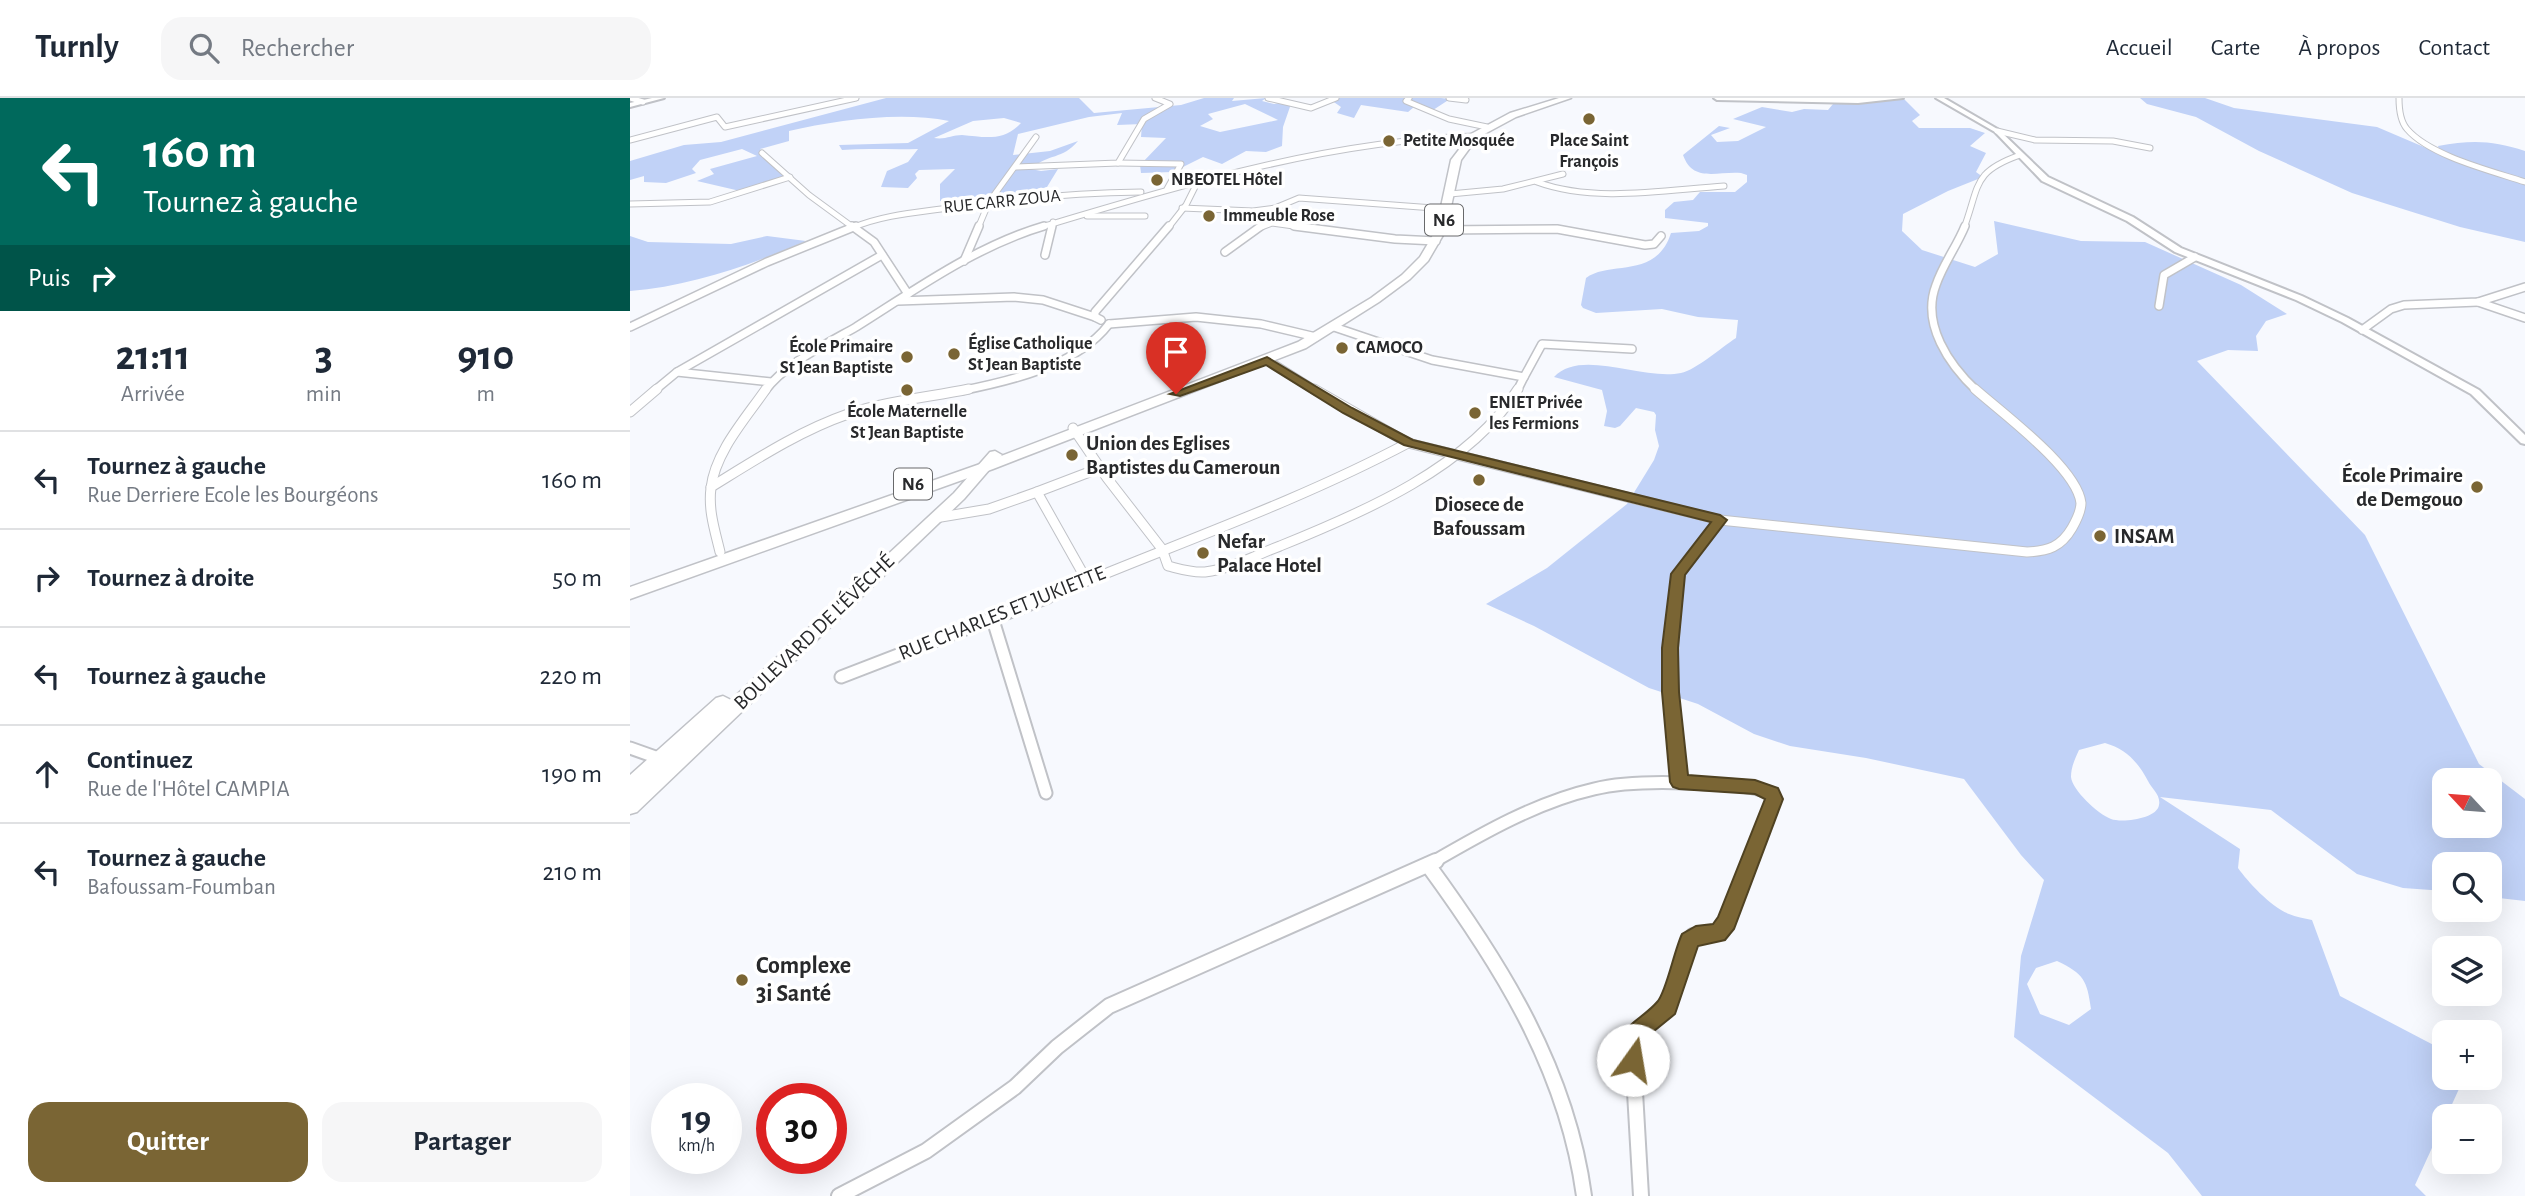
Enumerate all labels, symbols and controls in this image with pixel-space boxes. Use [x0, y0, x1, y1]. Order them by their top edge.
search box [161, 17, 651, 80]
icon: search [185, 29, 223, 67]
text: Turnly [35, 31, 119, 64]
text: Rechercher [241, 35, 354, 61]
text: Accueil [2106, 36, 2173, 60]
text: Carte [2211, 36, 2260, 60]
text: À propos [2298, 36, 2380, 60]
text: Contact [2418, 36, 2490, 60]
marker: Place Saint François [1581, 111, 1597, 127]
icon: left [28, 126, 119, 217]
text: 160 m [143, 128, 257, 177]
place label: Petite Mosquée [1403, 132, 1514, 150]
place label: Place Saint François [1549, 132, 1629, 171]
marker: Petite Mosquée [1381, 133, 1397, 149]
place label: NBEOTEL Hôtel [1171, 171, 1283, 189]
marker: NBEOTEL Hôtel [1149, 172, 1165, 188]
text: Tournez à gauche [143, 186, 358, 218]
street label: RUE CARR ZOUA [943, 187, 1062, 217]
road number: N6 [1425, 204, 1463, 236]
place label: Immeuble Rose [1223, 207, 1335, 225]
marker: Immeuble Rose [1201, 208, 1217, 224]
icon: right [84, 259, 122, 297]
text: Puis [28, 265, 70, 291]
pin [1146, 322, 1206, 394]
place label: Église Catholique St Jean Baptiste [968, 332, 1092, 374]
icon: arrive [1157, 333, 1195, 371]
text: 21:11 [116, 335, 190, 377]
text: 3 [315, 335, 333, 377]
text: 910 [457, 335, 514, 377]
place label: École Primaire St Jean Baptiste [780, 335, 893, 377]
place label: CAMOCO [1356, 339, 1423, 357]
marker: CAMOCO [1334, 340, 1350, 356]
marker: Église Catholique St Jean Baptiste [946, 346, 962, 362]
marker: École Primaire St Jean Baptiste [899, 349, 915, 365]
marker: École Maternelle St Jean Baptiste [899, 382, 915, 398]
text: Arrivée [121, 383, 185, 406]
text: min [306, 383, 342, 406]
text: m [477, 383, 495, 406]
place label: ENIET Privée les Fermions [1489, 394, 1583, 433]
place label: École Maternelle St Jean Baptiste [847, 400, 967, 442]
marker: ENIET Privée les Fermions [1467, 405, 1483, 421]
place label: Union des Eglises Baptistes du Cameroun [1086, 433, 1280, 478]
marker: Union des Eglises Baptistes du Cameroun [1064, 447, 1080, 463]
text: Tournez à gauche [87, 453, 266, 479]
icon: left [28, 461, 66, 499]
place label: École Primaire de Demgouo [2342, 462, 2463, 510]
text: 160 m [542, 467, 602, 493]
road number: N6 [894, 468, 932, 500]
marker: Diosece de Bafoussam [1471, 472, 1487, 488]
marker: École Primaire de Demgouo [2469, 479, 2485, 495]
text: Rue Derriere Ecole les Bourgéons [87, 484, 379, 507]
place label: Diosece de Bafoussam [1432, 494, 1526, 539]
place label: INSAM [2114, 526, 2175, 547]
marker: INSAM [2092, 528, 2108, 544]
place label: Nefar Palace Hotel [1217, 531, 1322, 576]
marker: Nefar Palace Hotel [1195, 545, 1211, 561]
street label: BOULEVARD DE L'ÉVÊCHÉ [729, 549, 898, 714]
icon: right [28, 559, 66, 597]
street label: RUE CHARLES ET JUKIETTE [896, 562, 1108, 664]
text: Tournez à droite [87, 565, 254, 591]
text: 50 m [552, 565, 602, 591]
icon: left [28, 657, 66, 695]
text: Tournez à gauche [87, 663, 266, 689]
text: 220 m [540, 663, 602, 689]
text: Continuez [87, 747, 193, 773]
icon: ahead [28, 755, 66, 793]
text: 190 m [542, 761, 602, 787]
north arrow [2432, 768, 2502, 838]
map controls [2432, 768, 2502, 1174]
text: Rue de l'Hôtel CAMPIA [87, 778, 290, 801]
text: Tournez à gauche [87, 845, 266, 871]
button: search [2432, 852, 2502, 922]
icon: left [28, 853, 66, 891]
text: 210 m [542, 859, 602, 885]
text: Bafoussam-Foumban [87, 876, 276, 899]
button: layers [2432, 936, 2502, 1006]
place label: Complexe 3i Santé [756, 954, 851, 1006]
marker: Complexe 3i Santé [734, 972, 750, 988]
button: + [2432, 1020, 2502, 1090]
position arrow [1596, 1023, 1670, 1097]
speed limit sign: 30 [756, 1083, 847, 1174]
button: Quitter [28, 1102, 308, 1182]
button: Partager [322, 1102, 602, 1182]
text: 19 [682, 1102, 711, 1137]
button: − [2432, 1104, 2502, 1174]
text: km/h [678, 1137, 715, 1155]

